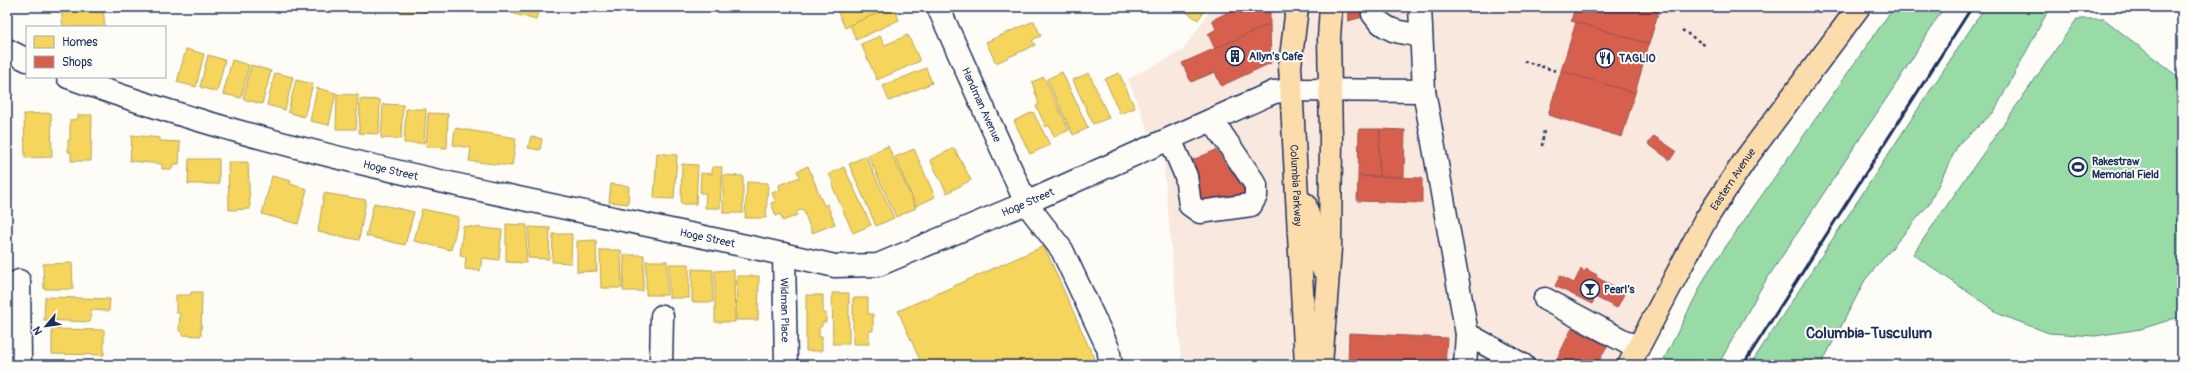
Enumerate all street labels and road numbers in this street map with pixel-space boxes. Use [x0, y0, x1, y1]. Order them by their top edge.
street label: Handman Avenue [959, 65, 1004, 145]
street label: Columbia Parkway [1287, 144, 1305, 227]
street label: Eastern Avenue [1708, 145, 1759, 213]
street label: Hoge Street [362, 158, 420, 183]
street label: Hoge Street [1000, 185, 1057, 220]
street label: Hoge Street [679, 226, 737, 251]
street label: Widman Place [777, 277, 792, 343]

